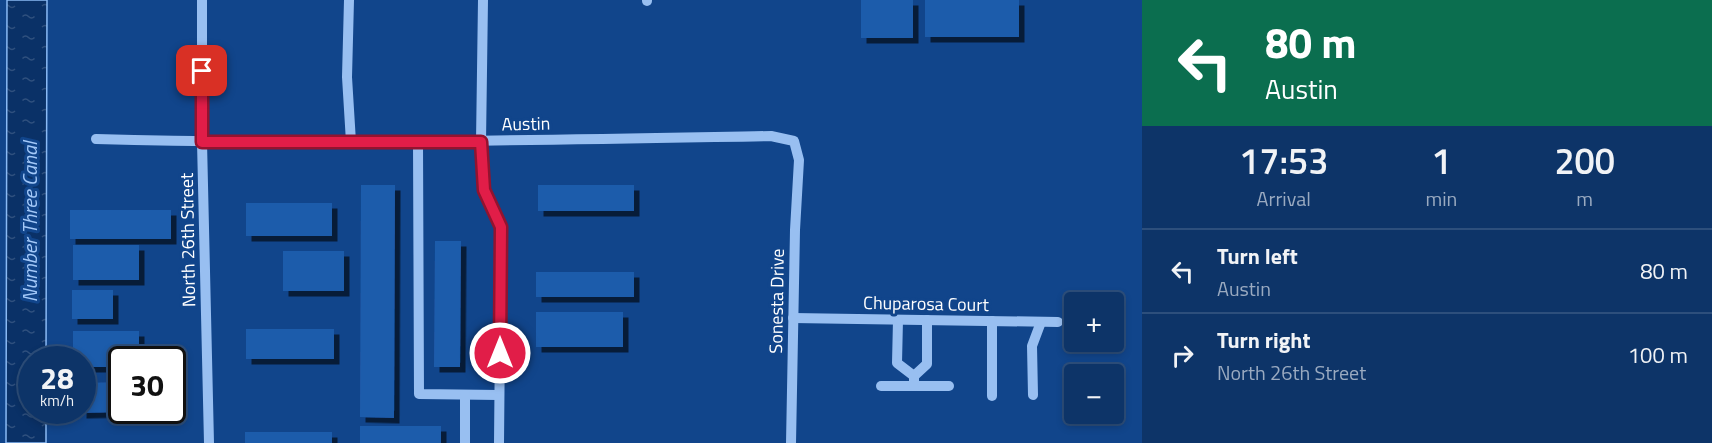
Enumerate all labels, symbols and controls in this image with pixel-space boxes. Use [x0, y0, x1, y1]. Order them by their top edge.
text: 80 m [1265, 10, 1357, 74]
icon: left [1166, 24, 1244, 102]
pin [176, 45, 227, 96]
icon: arrive [185, 54, 218, 87]
text: Austin [1265, 68, 1338, 109]
street label: Austin [501, 110, 551, 137]
text: 17:53 [1239, 133, 1328, 188]
text: 1 [1431, 133, 1451, 188]
text: 200 [1554, 133, 1615, 188]
water label: Number Three Canal [14, 139, 45, 302]
street label: North 26th Street [173, 172, 202, 307]
text: Arrival [1257, 183, 1311, 214]
text: min [1425, 183, 1457, 214]
text: m [1576, 183, 1593, 214]
text: Turn left [1217, 239, 1298, 273]
street label: Sonesta Drive [762, 248, 791, 354]
text: 80 m [1640, 254, 1688, 288]
icon: left [1166, 255, 1199, 288]
text: Austin [1217, 273, 1271, 304]
street label: Chuparosa Court [863, 289, 990, 318]
map controls [1064, 292, 1124, 424]
button: + [1064, 292, 1124, 352]
position arrow [468, 321, 532, 385]
text: Turn right [1217, 323, 1311, 357]
text: 100 m [1628, 338, 1688, 372]
icon: right [1166, 339, 1199, 372]
speed limit sign: 30 [108, 346, 186, 424]
text: 28 [40, 355, 74, 401]
text: North 26th Street [1217, 357, 1366, 388]
button: − [1064, 364, 1124, 424]
text: km/h [40, 389, 74, 412]

